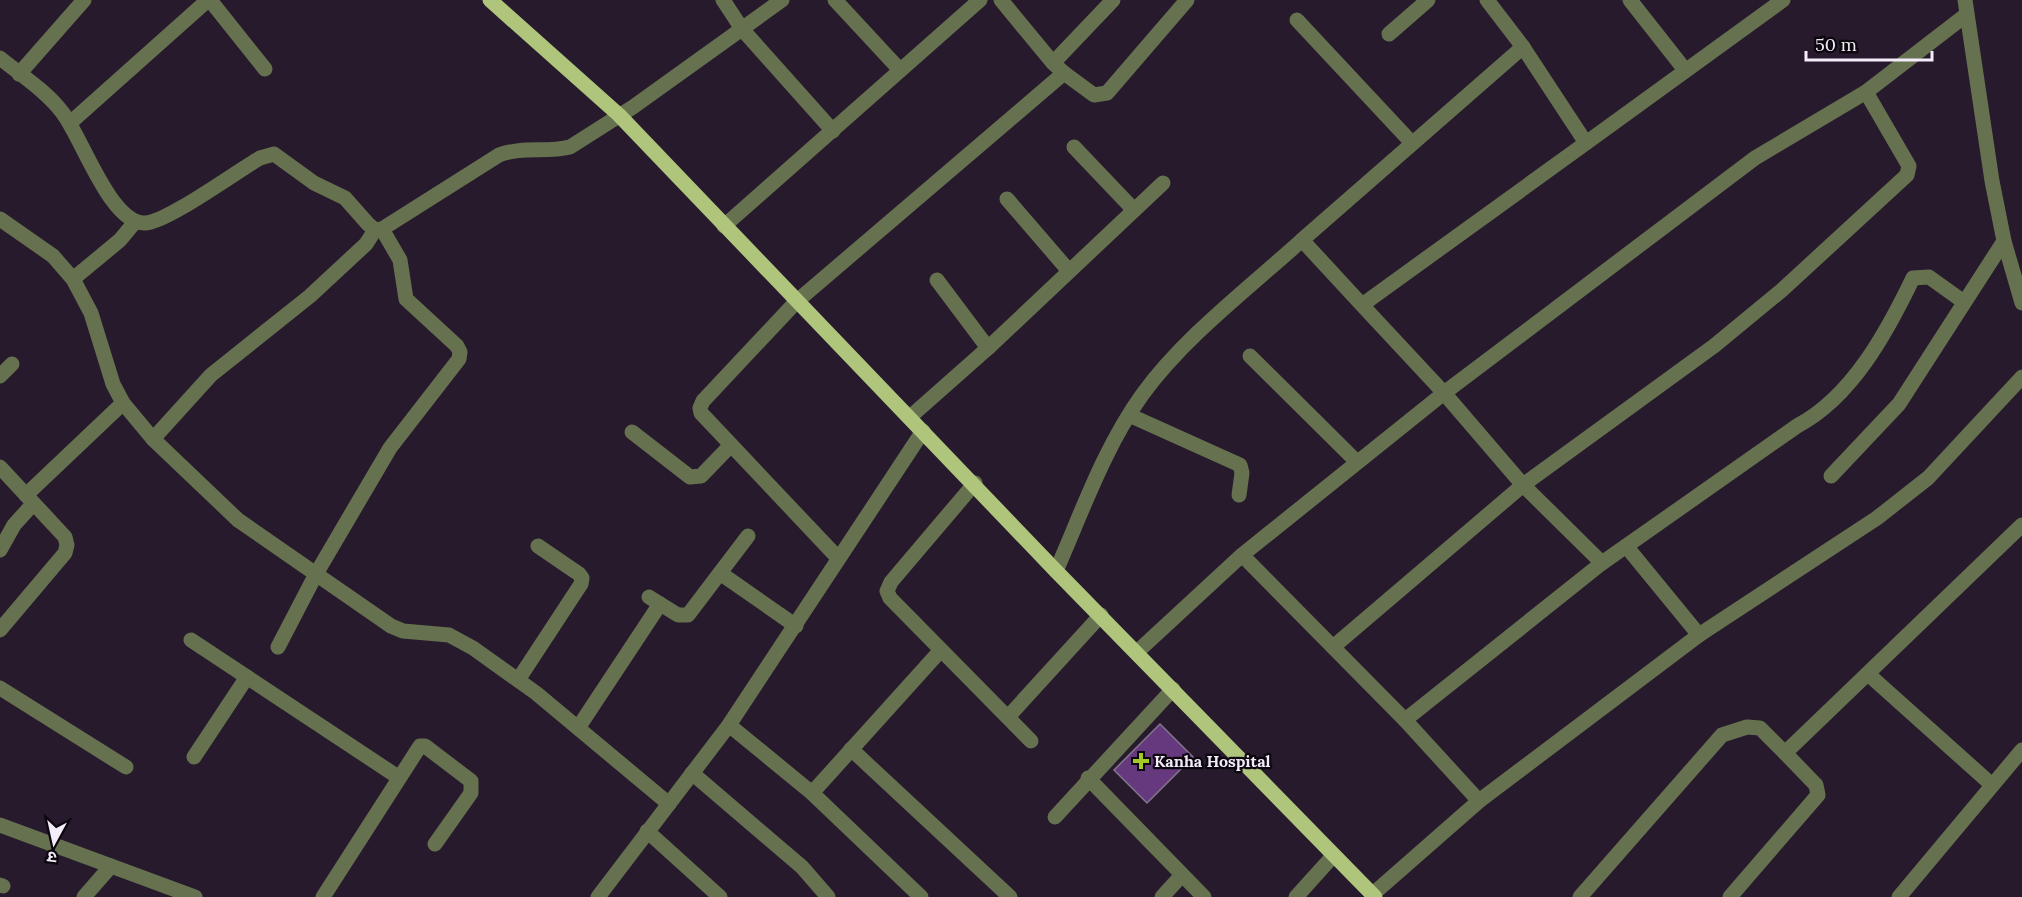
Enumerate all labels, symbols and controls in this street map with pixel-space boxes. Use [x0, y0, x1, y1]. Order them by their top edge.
scale bar [1806, 24, 1932, 62]
text: 50 m [1815, 33, 1857, 56]
place label: Kanha Hospital [1154, 751, 1271, 771]
marker: Kanha Hospital [1132, 752, 1150, 770]
north arrow [24, 813, 84, 873]
text: उ [45, 847, 58, 868]

